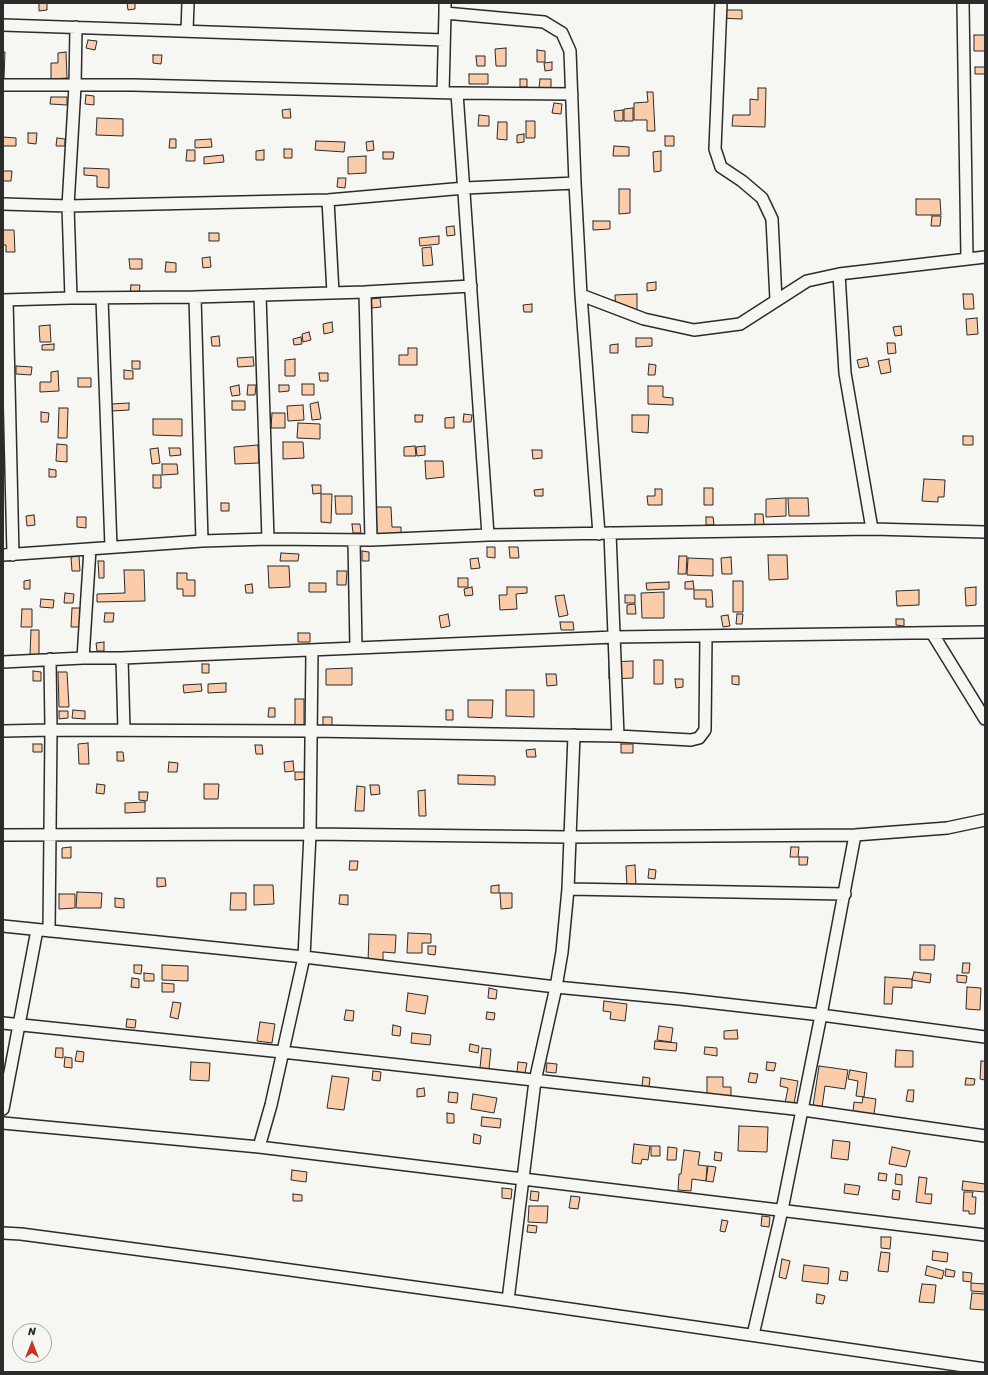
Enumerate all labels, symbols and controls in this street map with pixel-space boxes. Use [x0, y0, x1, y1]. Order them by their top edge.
text: N [28, 1322, 36, 1341]
north arrow [12, 1323, 52, 1363]

